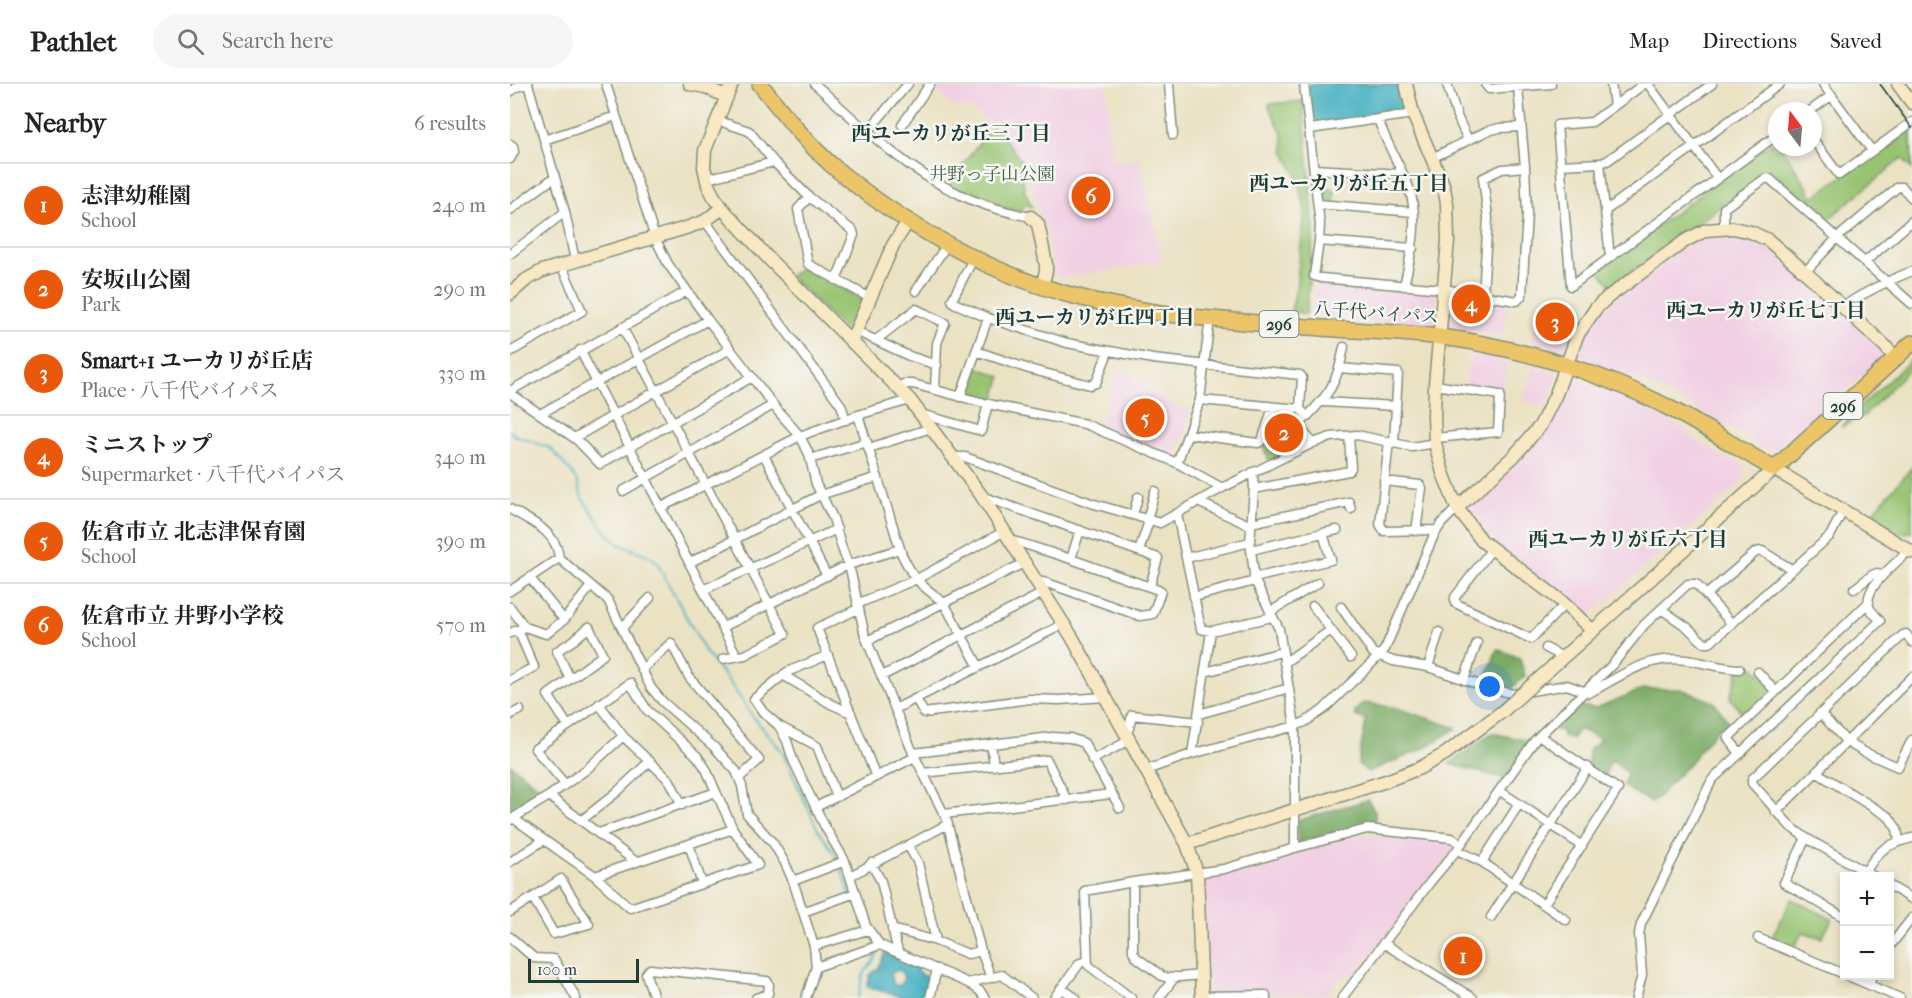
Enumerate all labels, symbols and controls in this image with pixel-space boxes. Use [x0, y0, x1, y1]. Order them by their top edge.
search box [153, 14, 573, 68]
text: Pathlet [30, 25, 117, 58]
icon: search [174, 25, 207, 58]
text: Search here [222, 28, 333, 54]
text: Map [1629, 29, 1669, 53]
text: Directions [1702, 29, 1797, 53]
text: Saved [1830, 29, 1882, 53]
north arrow [1768, 102, 1822, 156]
text: Nearby [24, 108, 106, 139]
text: 6 results [414, 112, 486, 135]
district label: 西ユーカリが丘三丁目 [851, 122, 1051, 145]
park label: 井野っ子山公園 [929, 164, 1055, 185]
district label: 西ユーカリが丘五丁目 [1249, 172, 1449, 195]
pin: 6 [1072, 174, 1110, 218]
text: 志津幼稚園 [81, 183, 191, 209]
text: 1 [40, 194, 47, 217]
text: 240 m [432, 194, 486, 217]
text: School [81, 209, 137, 232]
text: 安坂山公園 [81, 267, 191, 293]
text: 2 [38, 278, 49, 301]
text: 290 m [433, 278, 486, 301]
pin: 4 [1452, 282, 1490, 326]
text: Park [81, 293, 121, 316]
street label: 八千代バイパス [1313, 299, 1439, 328]
district label: 西ユーカリが丘七丁目 [1666, 299, 1866, 322]
pin: 3 [1536, 300, 1574, 344]
district label: 西ユーカリが丘四丁目 [995, 306, 1195, 329]
road number: 296 [1260, 311, 1298, 337]
text: Smart+1 ユーカリが丘店 [81, 348, 313, 374]
text: 3 [39, 362, 48, 385]
text: 330 m [438, 362, 486, 385]
text: Place · 八千代バイパス [81, 379, 279, 402]
road number: 296 [1824, 393, 1862, 419]
pin: 5 [1126, 396, 1164, 440]
pin: 2 [1264, 410, 1304, 456]
text: ミニストップ [81, 432, 212, 458]
text: 4 [38, 446, 49, 469]
text: 340 m [434, 446, 486, 469]
text: Supermarket · 八千代バイパス [81, 463, 345, 486]
text: 佐倉市立 北志津保育園 [81, 519, 306, 545]
district label: 西ユーカリが丘六丁目 [1528, 528, 1728, 551]
text: 5 [39, 530, 48, 553]
text: 390 m [435, 530, 486, 553]
text: School [81, 545, 137, 568]
text: 佐倉市立 井野小学校 [81, 603, 284, 629]
text: 6 [38, 614, 49, 637]
text: 570 m [436, 614, 486, 637]
text: School [81, 629, 137, 652]
your location [1475, 672, 1504, 701]
map controls [1840, 872, 1894, 980]
button: + [1840, 872, 1894, 926]
button: − [1840, 926, 1894, 980]
pin: 1 [1444, 934, 1482, 978]
scale bar [528, 956, 639, 984]
text: 100 m [537, 960, 577, 979]

